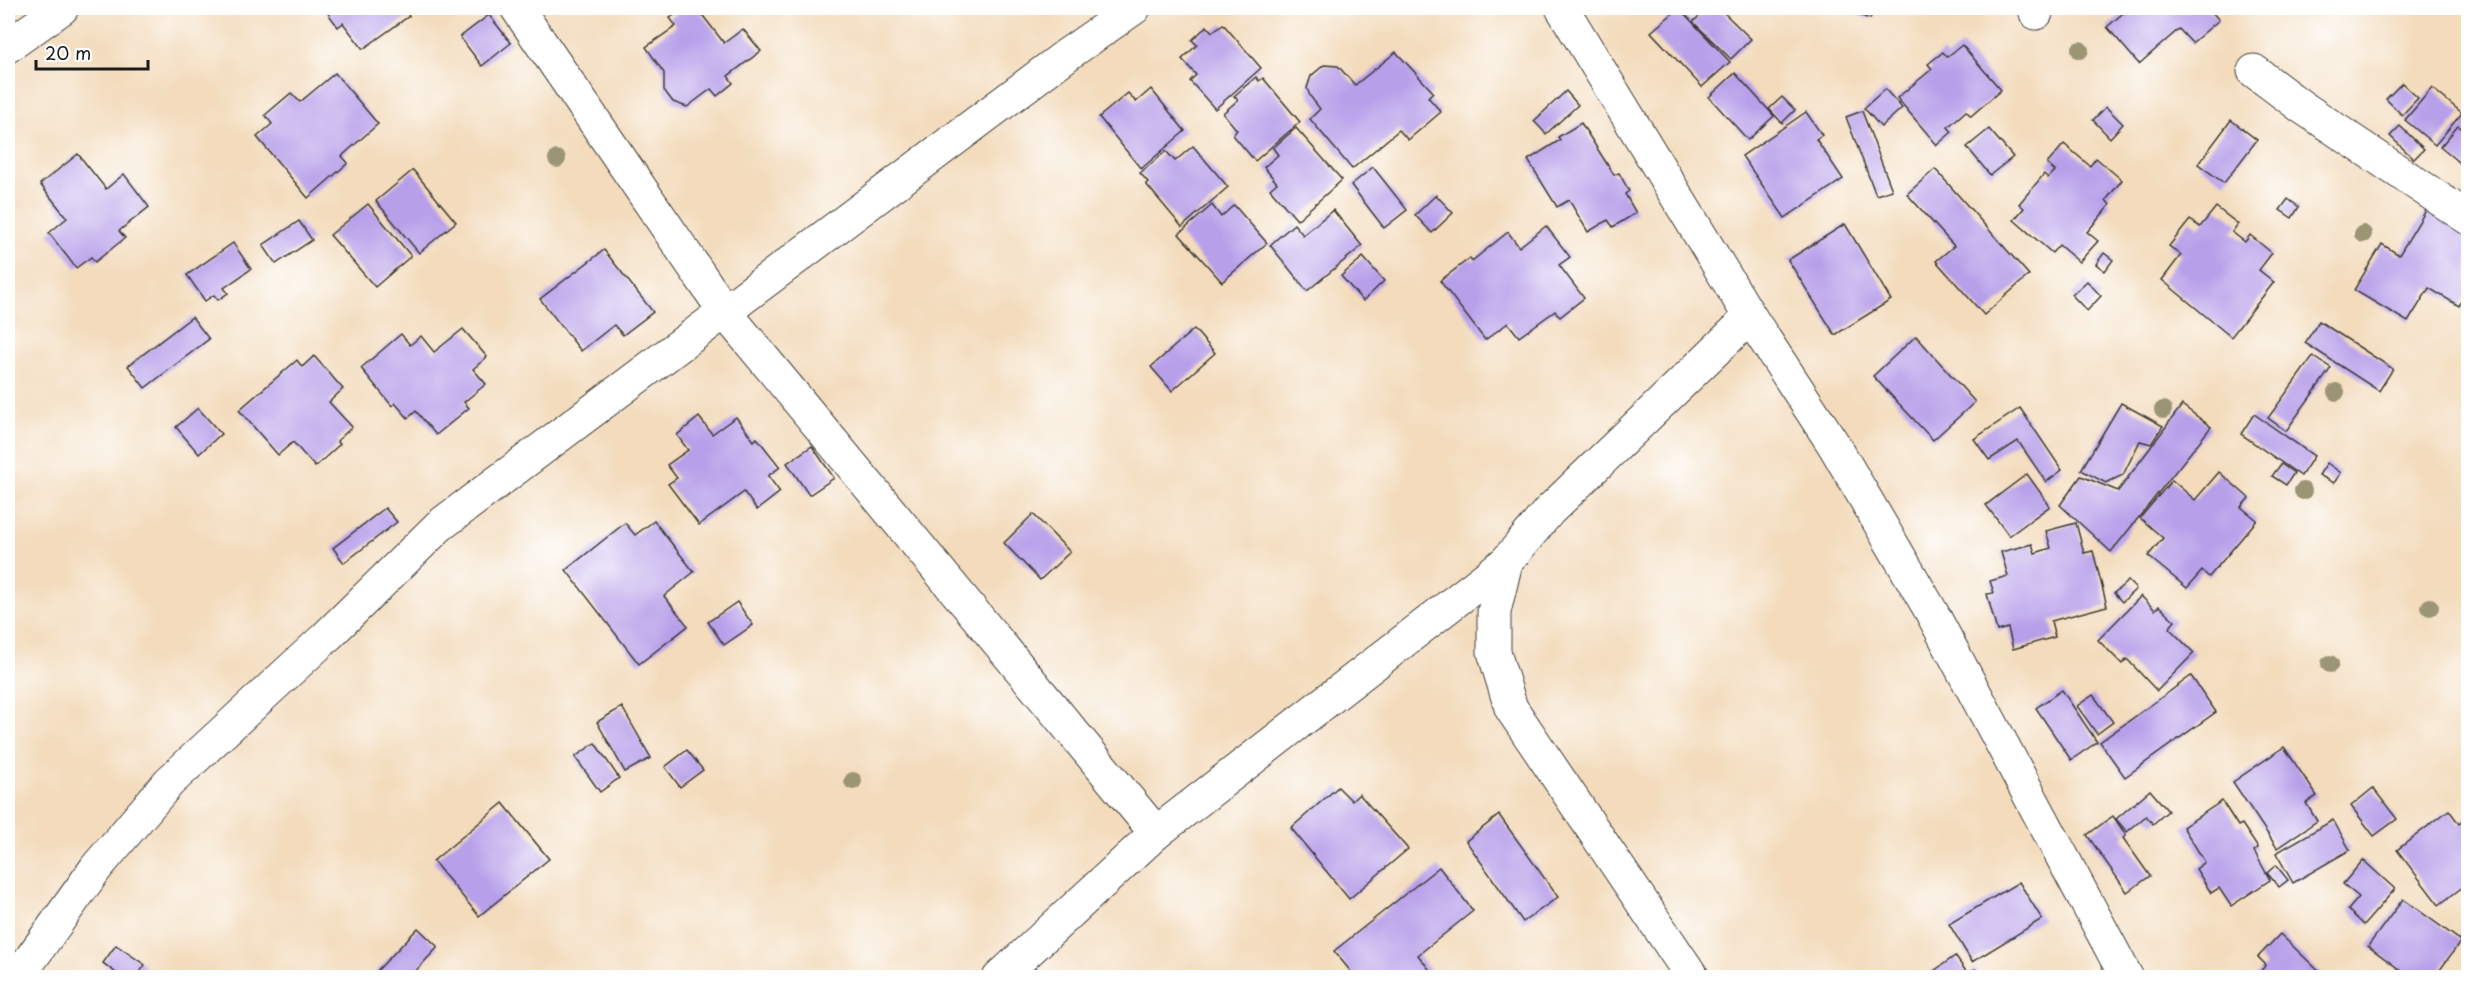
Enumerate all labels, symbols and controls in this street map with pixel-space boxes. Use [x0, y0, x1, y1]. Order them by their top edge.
scale bar [36, 33, 148, 71]
text: 20 m [45, 39, 91, 66]

